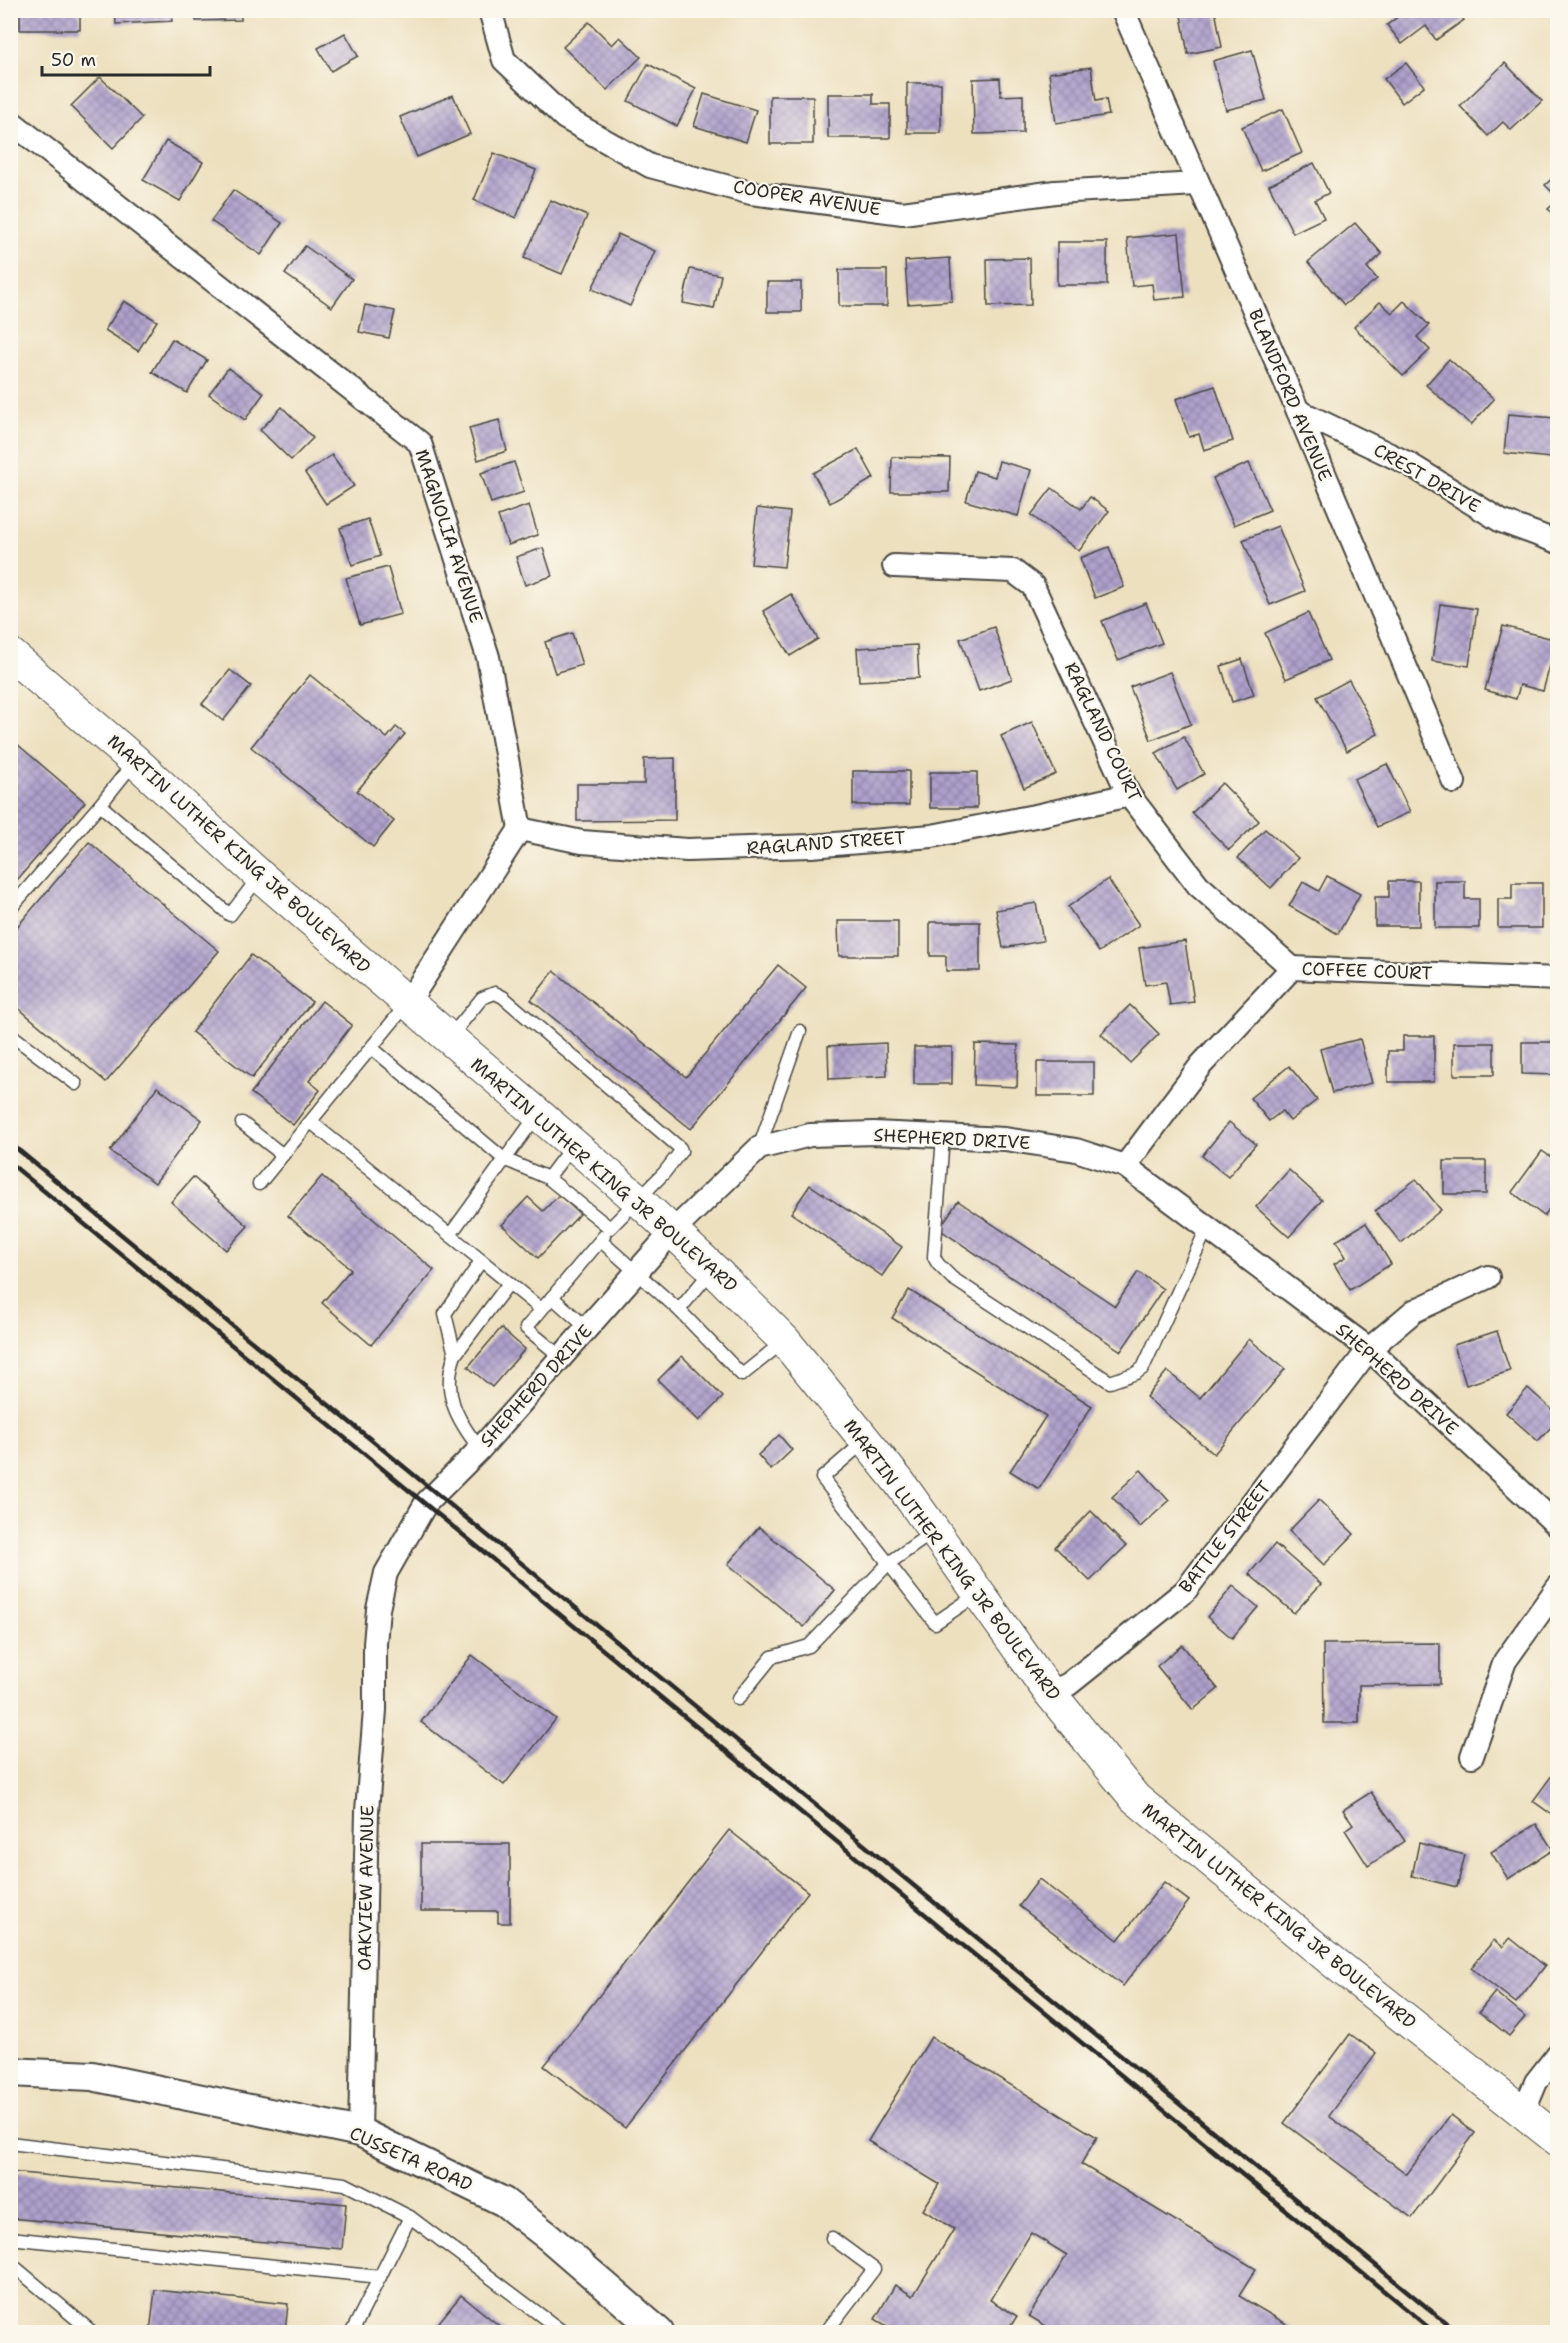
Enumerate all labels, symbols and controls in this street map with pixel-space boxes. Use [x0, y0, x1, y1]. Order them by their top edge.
scale bar [42, 39, 210, 77]
text: 50 m [51, 48, 96, 72]
street label: COOPER AVENUE [732, 174, 882, 222]
street label: BLANDFORD AVENUE [1243, 305, 1337, 485]
street label: CREST DRIVE [1369, 438, 1485, 518]
street label: MAGNOLIA AVENUE [410, 446, 488, 626]
street label: RAGLAND COURT [1059, 658, 1147, 806]
street label: MARTIN LUTHER KING JR BOULEVARD [102, 729, 376, 979]
street label: RAGLAND STREET [746, 825, 906, 861]
street label: COFFEE COURT [1301, 957, 1433, 985]
street label: MARTIN LUTHER KING JR BOULEVARD [465, 1052, 743, 1298]
street label: SHEPHERD DRIVE [873, 1123, 1031, 1155]
street label: SHEPHERD DRIVE [1331, 1318, 1463, 1440]
street label: SHEPHERD DRIVE [475, 1320, 597, 1452]
street label: MARTIN LUTHER KING JR BOULEVARD [838, 1415, 1066, 1706]
street label: BATTLE STREET [1174, 1476, 1276, 1598]
street label: MARTIN LUTHER KING JR BOULEVARD [1137, 1798, 1421, 2034]
street label: OAKVIEW AVENUE [353, 1805, 379, 1971]
street label: CUSSETA ROAD [346, 2121, 476, 2197]

